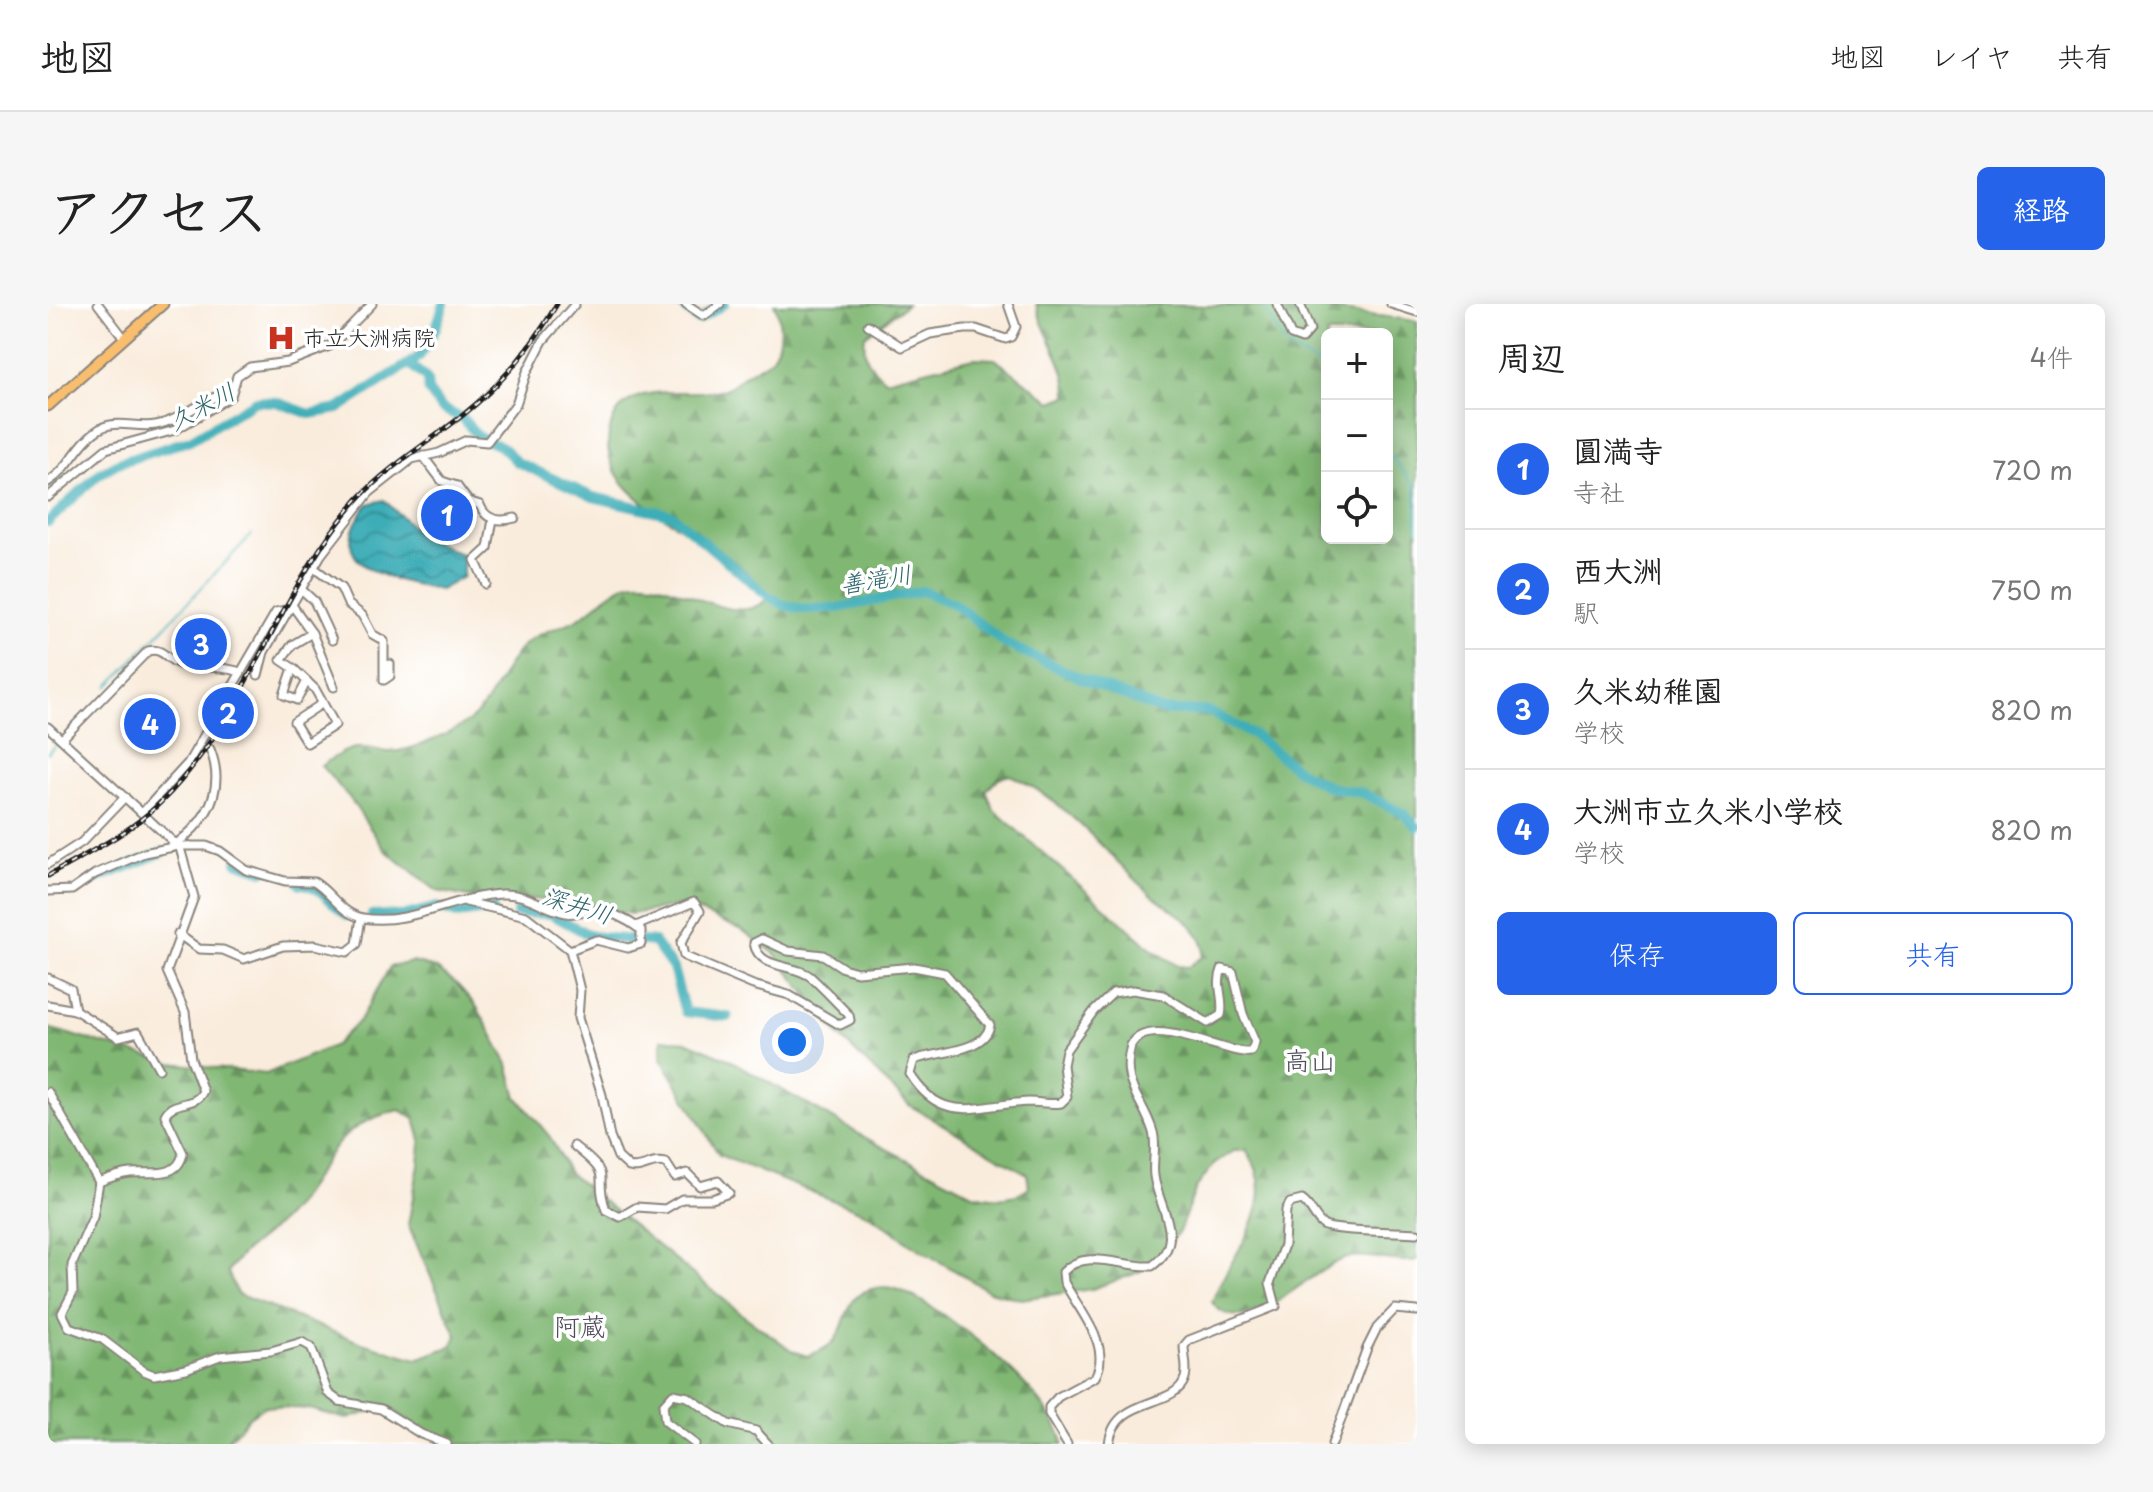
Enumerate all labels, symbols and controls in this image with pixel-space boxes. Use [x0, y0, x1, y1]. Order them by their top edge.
text: 地図 [40, 27, 116, 84]
text: 地図 [1830, 34, 1886, 77]
text: レイヤ [1930, 34, 2013, 77]
text: 共有 [2057, 34, 2113, 77]
text: アクセス [48, 166, 269, 251]
button: 経路 [1977, 167, 2105, 250]
place label: 市立大洲病院 [303, 320, 435, 353]
hospital icon: 市立大洲病院 [266, 323, 296, 353]
map controls [1321, 328, 1393, 544]
button: + [1321, 328, 1393, 400]
text: 周辺 [1497, 330, 1565, 382]
text: 4件 [2030, 337, 2073, 376]
water label: 久米川 [161, 372, 241, 438]
button: − [1321, 400, 1393, 472]
text: 圓満寺 [1573, 427, 1663, 472]
text: 1 [1517, 450, 1529, 489]
text: 720 m [1992, 450, 2073, 489]
button: locate [1321, 472, 1393, 544]
text: 寺社 [1573, 472, 1625, 511]
pin: 1 [421, 485, 473, 545]
text: 西大洲 [1573, 547, 1663, 592]
water label: 善滝川 [837, 555, 914, 601]
text: 2 [1514, 570, 1532, 609]
text: 750 m [1991, 570, 2073, 609]
text: 駅 [1573, 592, 1599, 631]
pin: 3 [175, 614, 227, 674]
text: 久米幼稚園 [1573, 667, 1723, 712]
pin: 2 [202, 683, 254, 743]
text: 3 [1514, 690, 1532, 729]
text: 820 m [1991, 690, 2073, 729]
pin: 4 [124, 694, 176, 754]
text: 学校 [1573, 712, 1625, 751]
text: 大洲市立久米小学校 [1573, 787, 1843, 832]
text: 4 [1514, 810, 1532, 849]
text: 820 m [1991, 810, 2073, 849]
text: 学校 [1573, 832, 1625, 871]
water label: 深井川 [538, 876, 617, 932]
button: 保存 [1497, 912, 1777, 995]
button: 共有 [1793, 912, 2073, 995]
your location [772, 1022, 812, 1062]
district label: 高山 [1284, 1040, 1336, 1079]
district label: 阿蔵 [554, 1306, 606, 1345]

